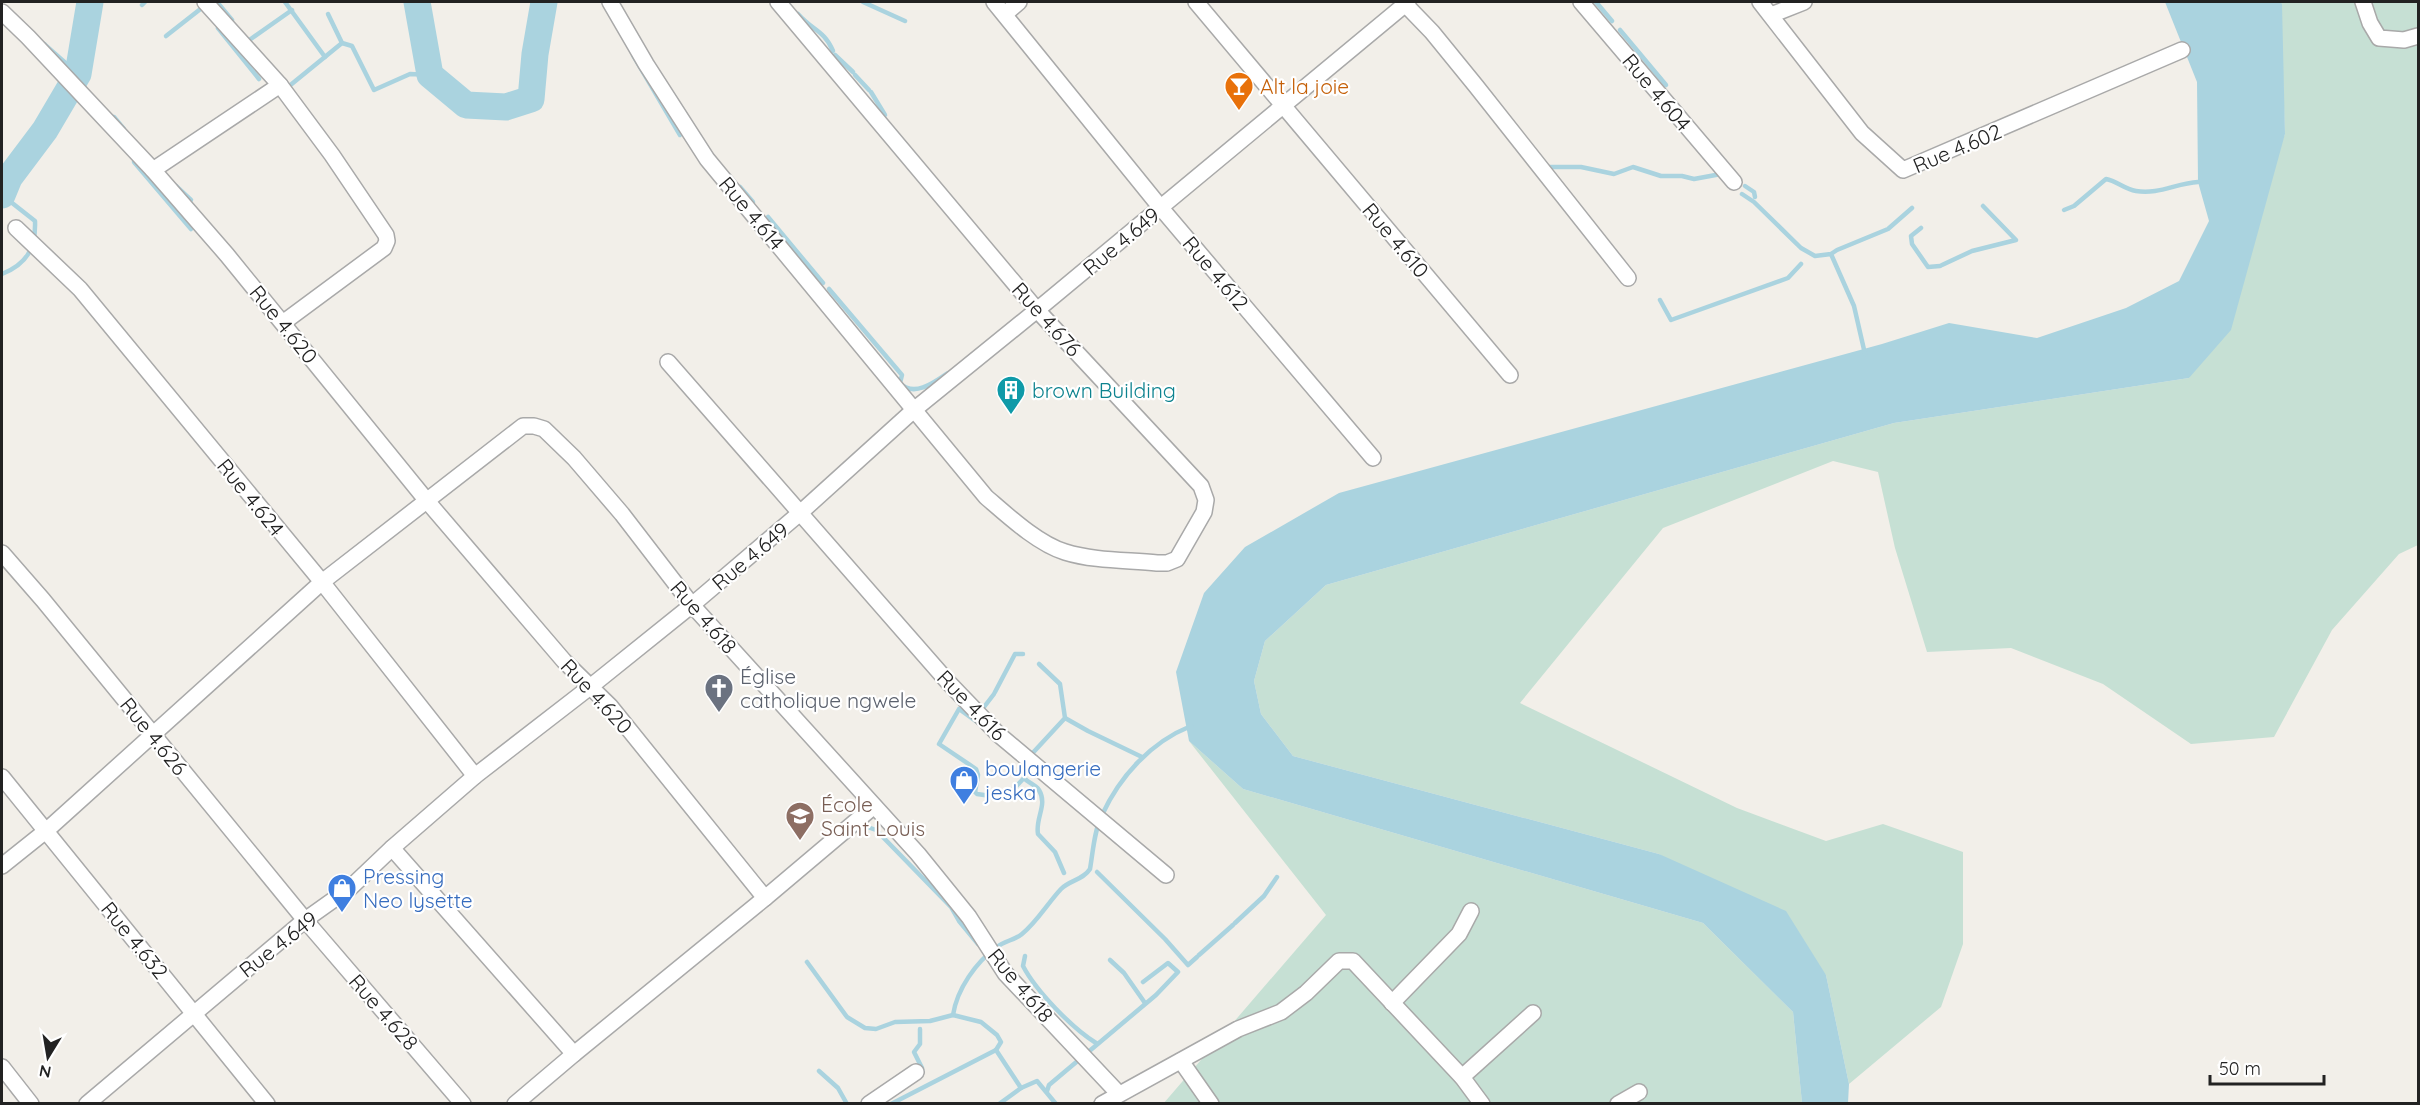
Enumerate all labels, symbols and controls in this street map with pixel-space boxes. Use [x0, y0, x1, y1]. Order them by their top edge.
street label: Rue 4.604 [1617, 48, 1697, 136]
bar icon: Alt la joie [1223, 70, 1255, 112]
place label: Alt la joie [1260, 73, 1349, 99]
street label: Rue 4.602 [1909, 118, 2005, 178]
street label: Rue 4.614 [714, 171, 790, 255]
street label: Rue 4.610 [1357, 197, 1435, 283]
street label: Rue 4.649 [1077, 201, 1165, 281]
street label: Rue 4.612 [1177, 231, 1255, 315]
street label: Rue 4.676 [1007, 276, 1087, 362]
street label: Rue 4.620 [244, 279, 324, 369]
building icon: brown Building [995, 374, 1027, 416]
place label: brown Building [1032, 377, 1176, 403]
street label: Rue 4.624 [212, 453, 290, 541]
street label: Rue 4.649 [706, 516, 794, 596]
street label: Rue 4.618 [665, 575, 743, 659]
street label: Rue 4.620 [556, 653, 638, 739]
place label: Église catholique ngwele [740, 663, 916, 713]
street label: Rue 4.616 [932, 664, 1012, 746]
church icon: Église catholique ngwele [703, 672, 735, 714]
street label: Rue 4.626 [115, 692, 193, 780]
place label: boulangerie jeska [984, 755, 1101, 805]
shop icon: boulangerie jeska [948, 764, 980, 806]
place label: École Saint Louis [821, 791, 925, 841]
school or university icon: École Saint Louis [784, 800, 816, 842]
place label: Pressing Neo lysette [363, 863, 473, 913]
shop icon: Pressing Neo lysette [326, 872, 358, 914]
street label: Rue 4.632 [96, 896, 174, 984]
street label: Rue 4.649 [234, 905, 322, 983]
street label: Rue 4.618 [983, 943, 1059, 1027]
street label: Rue 4.628 [344, 969, 424, 1055]
north arrow [18, 1027, 78, 1087]
scale bar [2210, 1048, 2324, 1086]
text: 50 m [2219, 1057, 2261, 1080]
text: N [37, 1061, 53, 1083]

